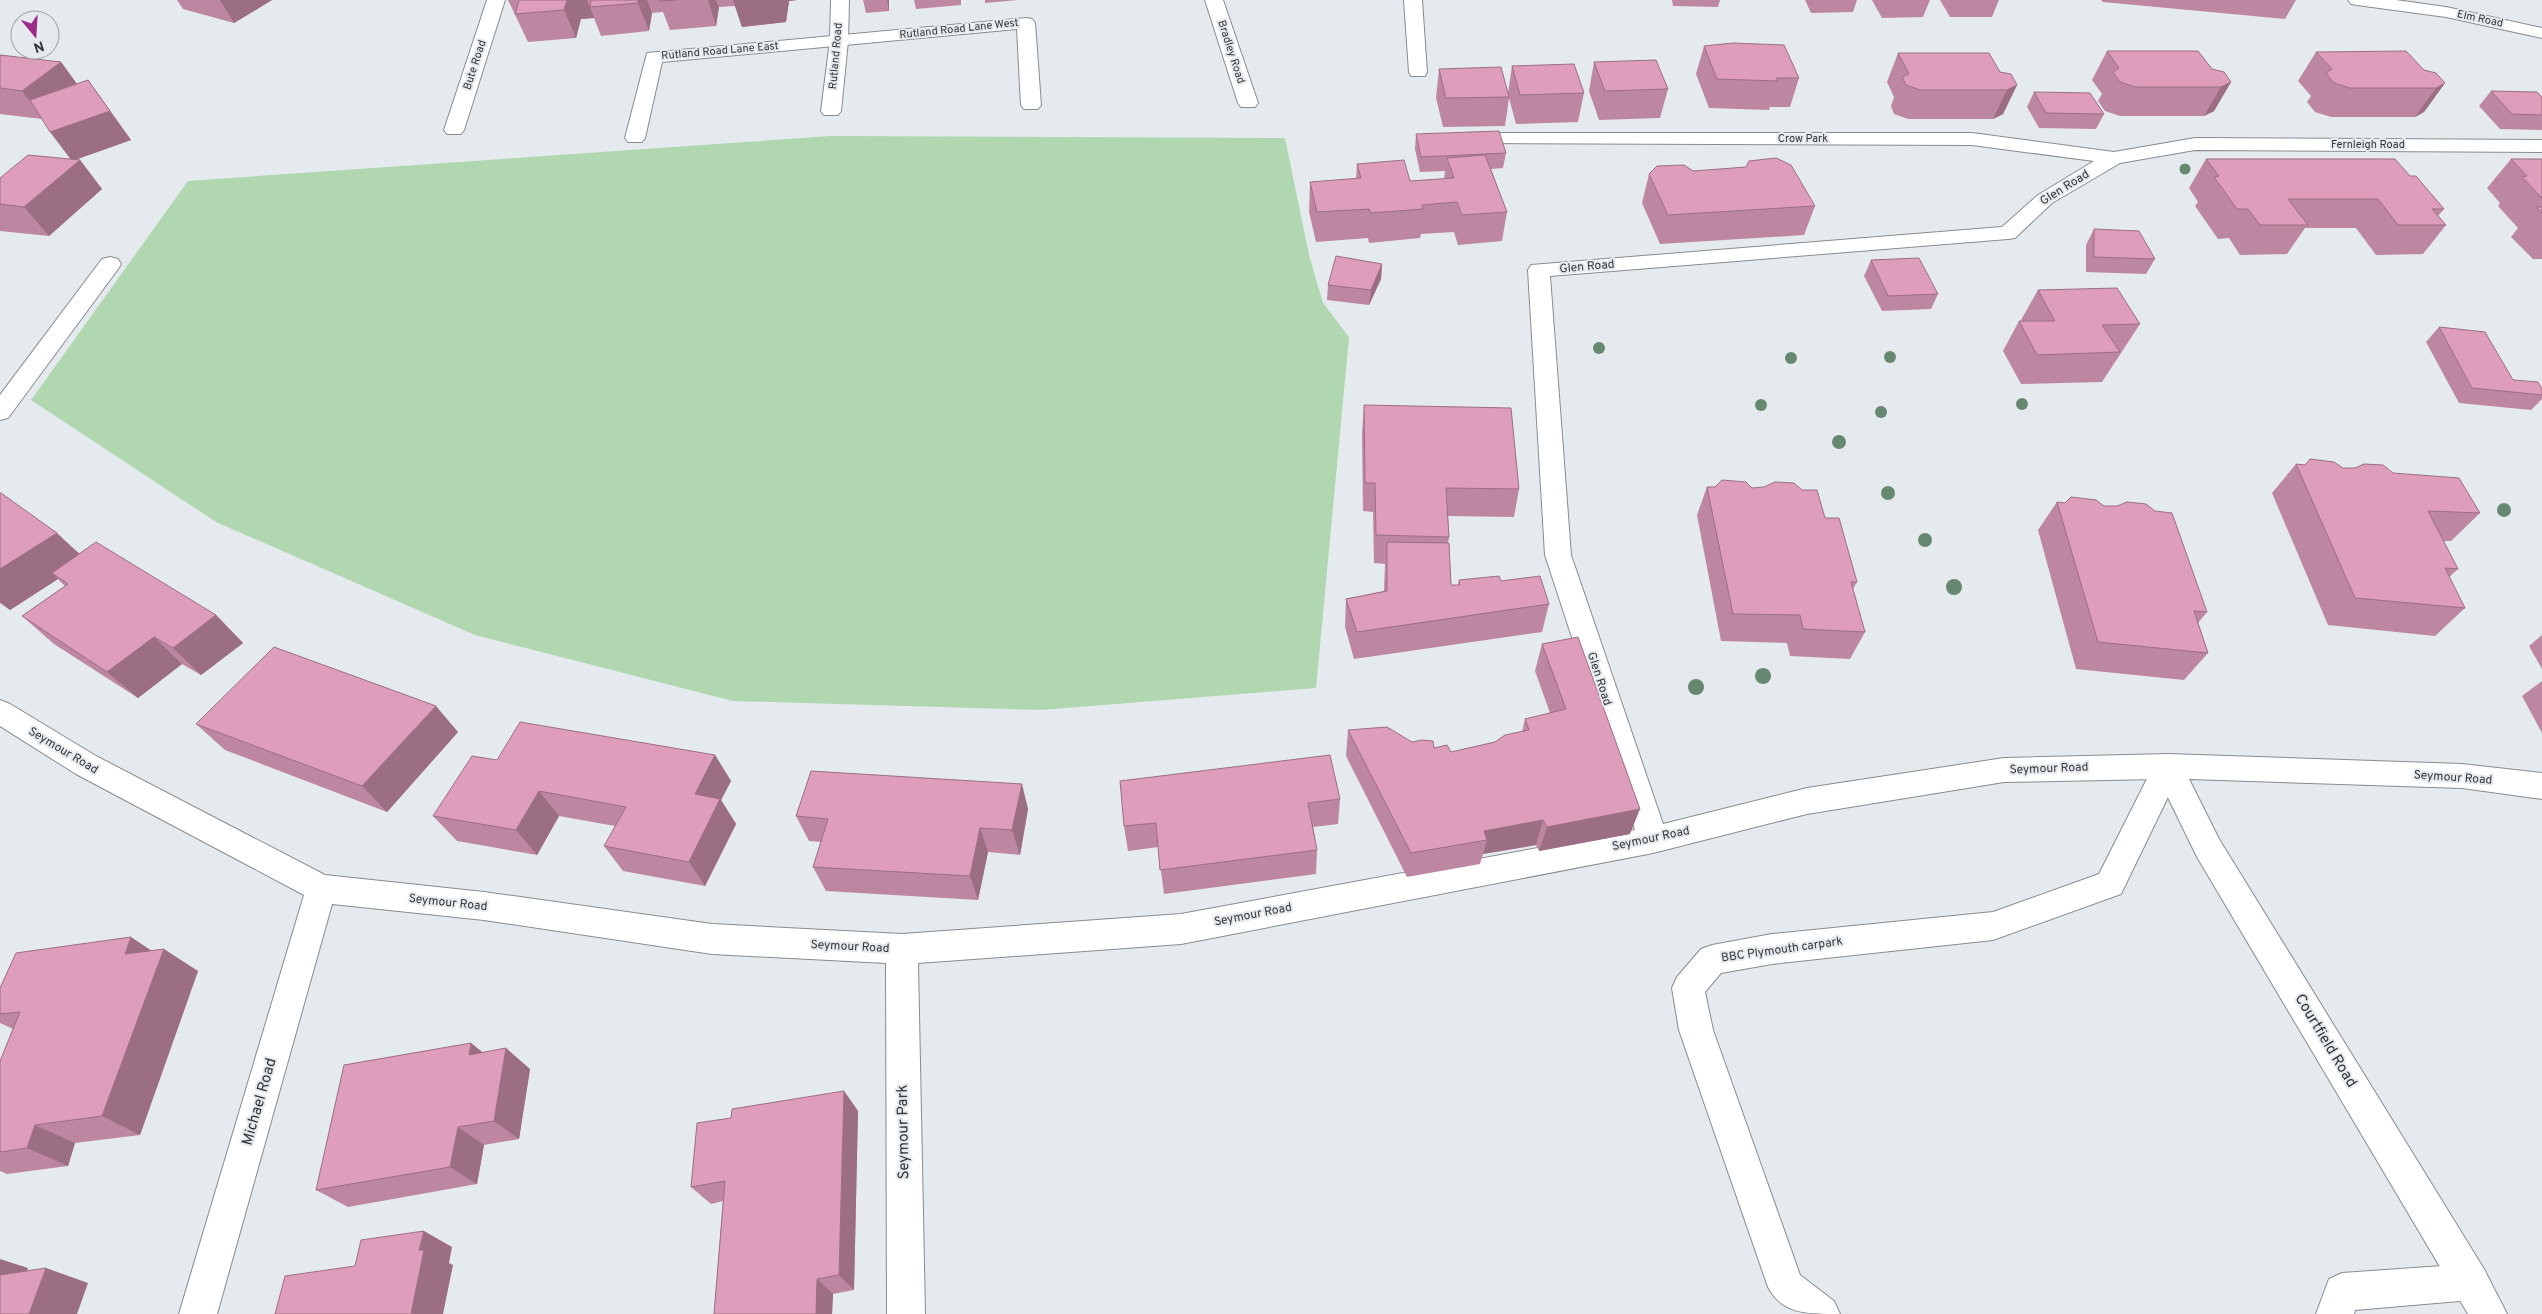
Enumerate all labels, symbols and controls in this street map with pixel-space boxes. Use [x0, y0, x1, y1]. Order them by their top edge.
street label: Elm Road [2456, 7, 2504, 31]
north arrow [10, 10, 60, 60]
street label: Rutland Road Lane West [899, 16, 1019, 42]
street label: Bradley Road [1214, 19, 1248, 85]
street label: Rutland Road [826, 22, 846, 90]
text: N [31, 36, 46, 56]
street label: Bute Road [460, 38, 490, 92]
street label: Rutland Road Lane East [661, 39, 779, 63]
street label: Crow Park [1778, 132, 1828, 146]
street label: Fernleigh Road [2331, 138, 2405, 152]
street label: Glen Road [2037, 167, 2093, 209]
street label: Glen Road [1559, 257, 1615, 277]
street label: Glen Road [1583, 650, 1615, 708]
street label: Seymour Road [25, 724, 101, 778]
street label: Seymour Road [2009, 760, 2089, 778]
street label: Seymour Road [2413, 767, 2493, 789]
street label: Seymour Road [1611, 823, 1691, 855]
street label: Seymour Road [408, 891, 488, 915]
street label: Seymour Road [1213, 900, 1293, 930]
street label: BBC Plymouth carpark [1720, 934, 1844, 966]
street label: Seymour Road [810, 937, 890, 957]
street label: Courtfield Road [2290, 991, 2360, 1091]
street label: Michael Road [238, 1056, 282, 1148]
street label: Seymour Park [894, 1084, 914, 1180]

